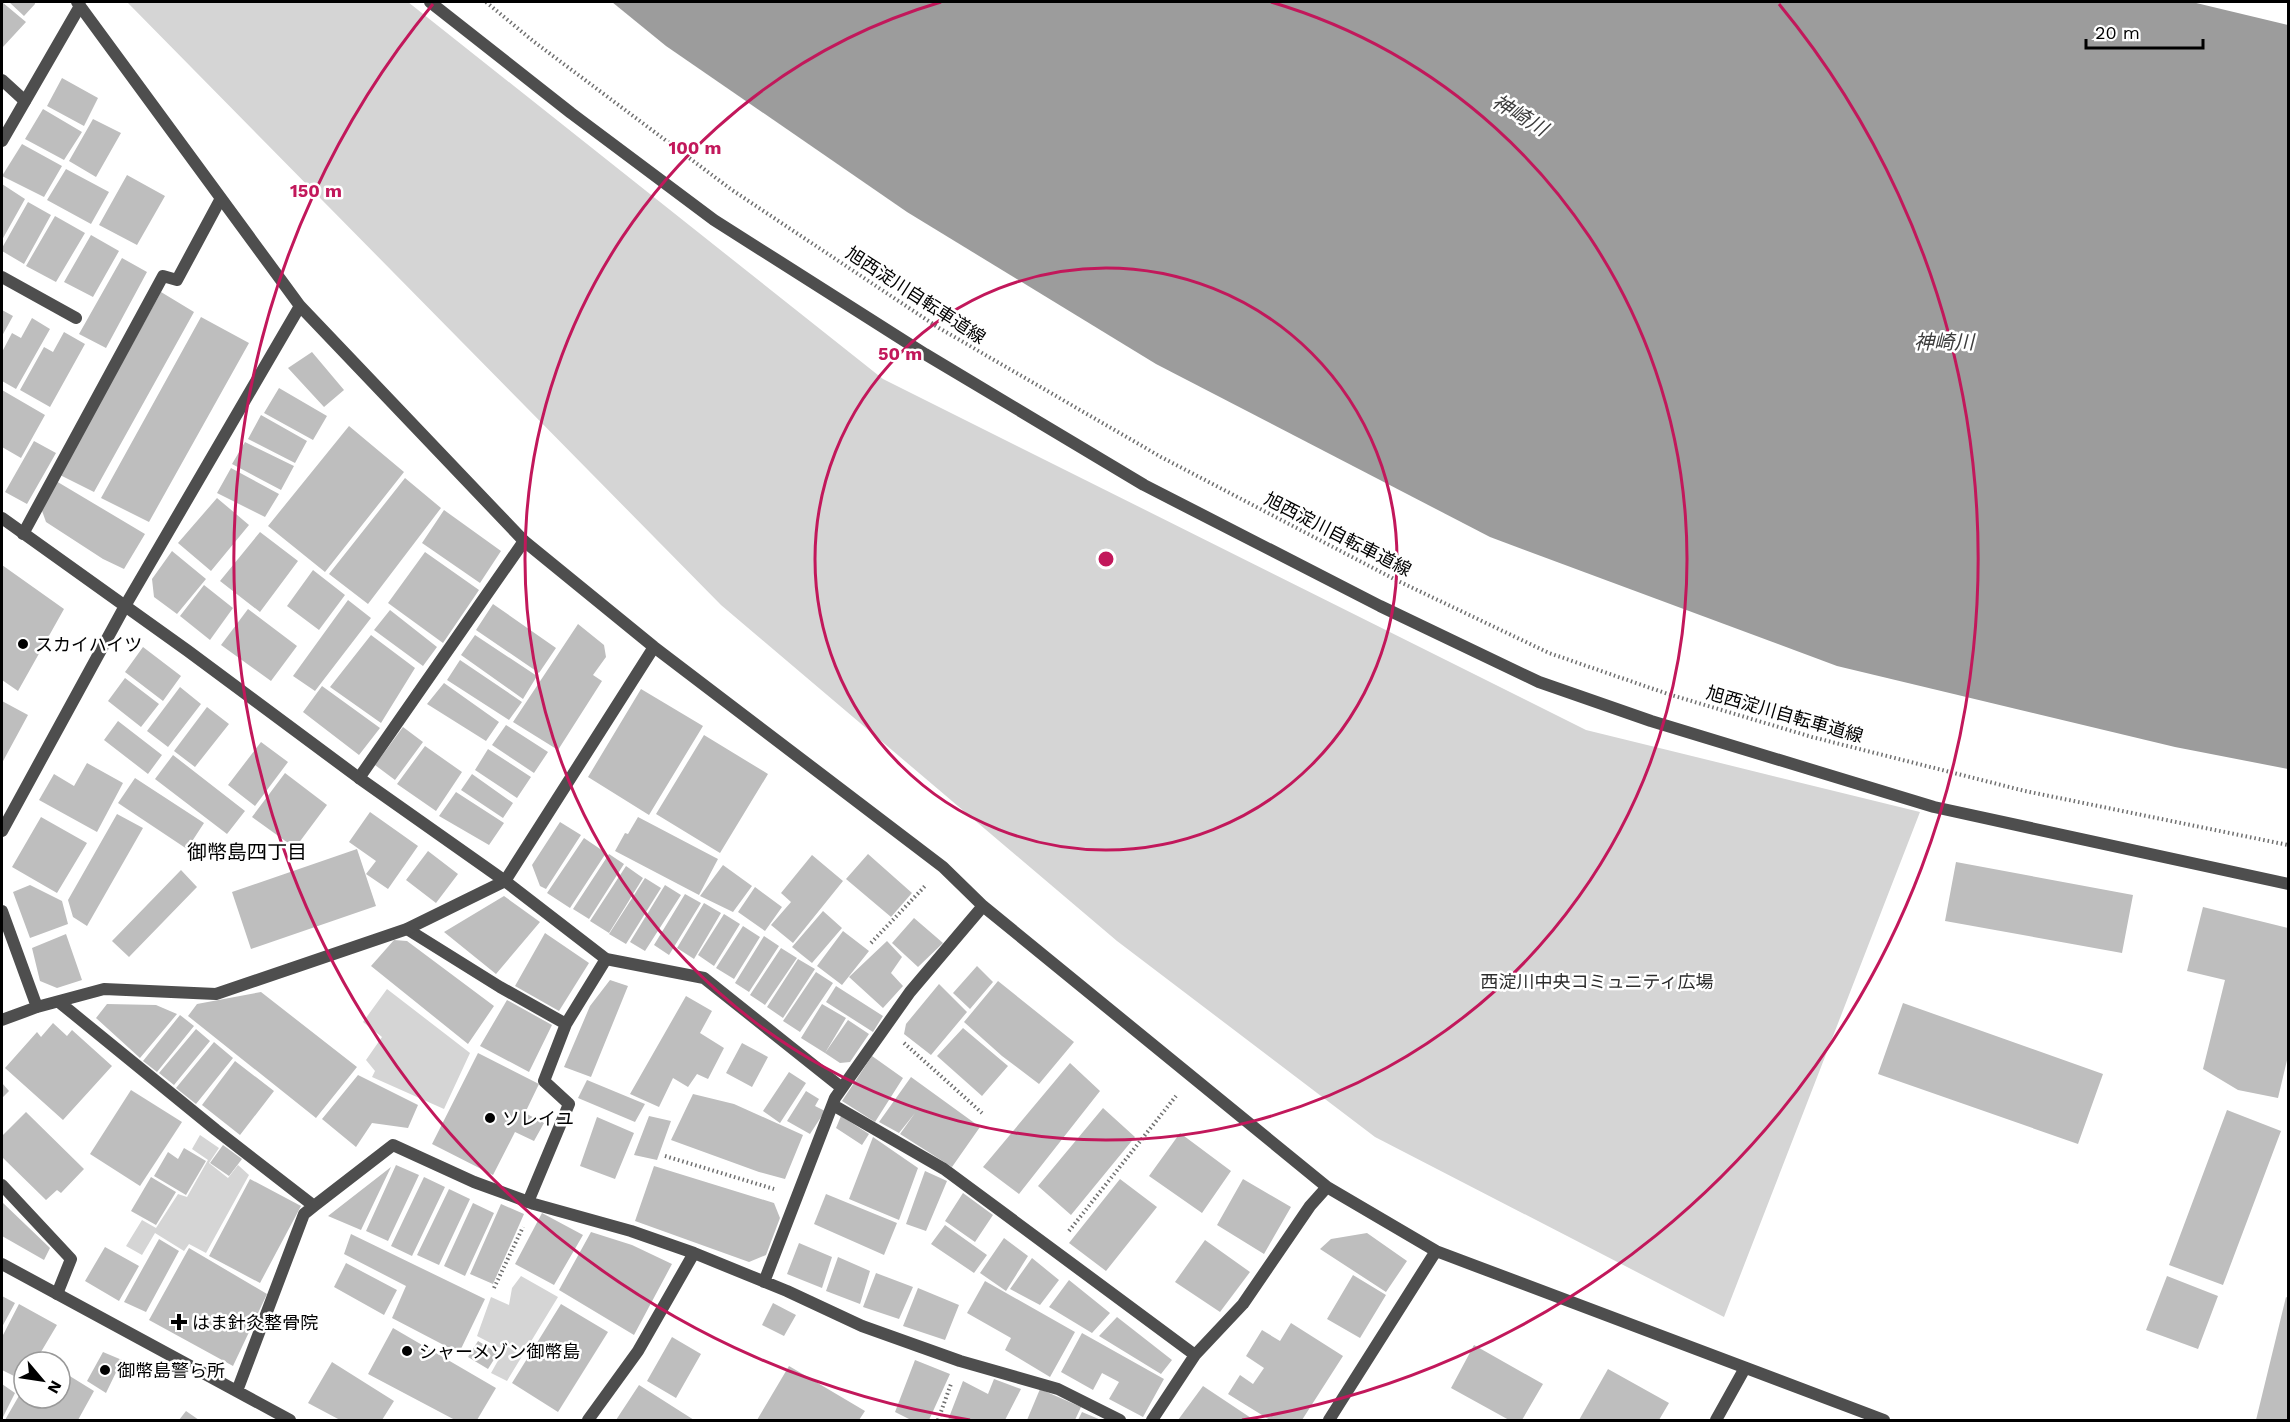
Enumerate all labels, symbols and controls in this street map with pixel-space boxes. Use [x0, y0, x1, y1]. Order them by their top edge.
scale bar [2086, 12, 2203, 50]
text: 20 m [2095, 22, 2140, 43]
water label: 神崎川 [1488, 89, 1554, 142]
text: 100 m [668, 137, 722, 158]
text: 150 m [290, 180, 342, 201]
street label: 旭西淀川自転車道線 [842, 242, 990, 348]
water label: 神崎川 [1914, 330, 1976, 354]
text: 50 m [878, 343, 922, 364]
street label: 旭西淀川自転車道線 [1261, 488, 1415, 580]
centre of rings [1096, 549, 1116, 569]
place label: スカイハイツ [35, 634, 142, 655]
marker: スカイハイツ [16, 637, 30, 651]
street label: 旭西淀川自転車道線 [1704, 682, 1866, 746]
district label: 御幣島四丁目 [187, 840, 307, 864]
park label: 西淀川中央コミュニティ広場 [1481, 971, 1713, 992]
place label: ソレイユ [502, 1108, 574, 1129]
marker: ソレイユ [483, 1111, 497, 1125]
place label: はま針灸整骨院 [192, 1312, 318, 1333]
marker: はま針灸整骨院 [170, 1313, 188, 1331]
place label: シャーメゾン御幣島 [419, 1341, 580, 1362]
marker: シャーメゾン御幣島 [400, 1344, 414, 1358]
north arrow [12, 1350, 72, 1410]
place label: 御幣島警ら所 [117, 1360, 225, 1381]
marker: 御幣島警ら所 [98, 1363, 112, 1377]
text: N [43, 1377, 66, 1397]

